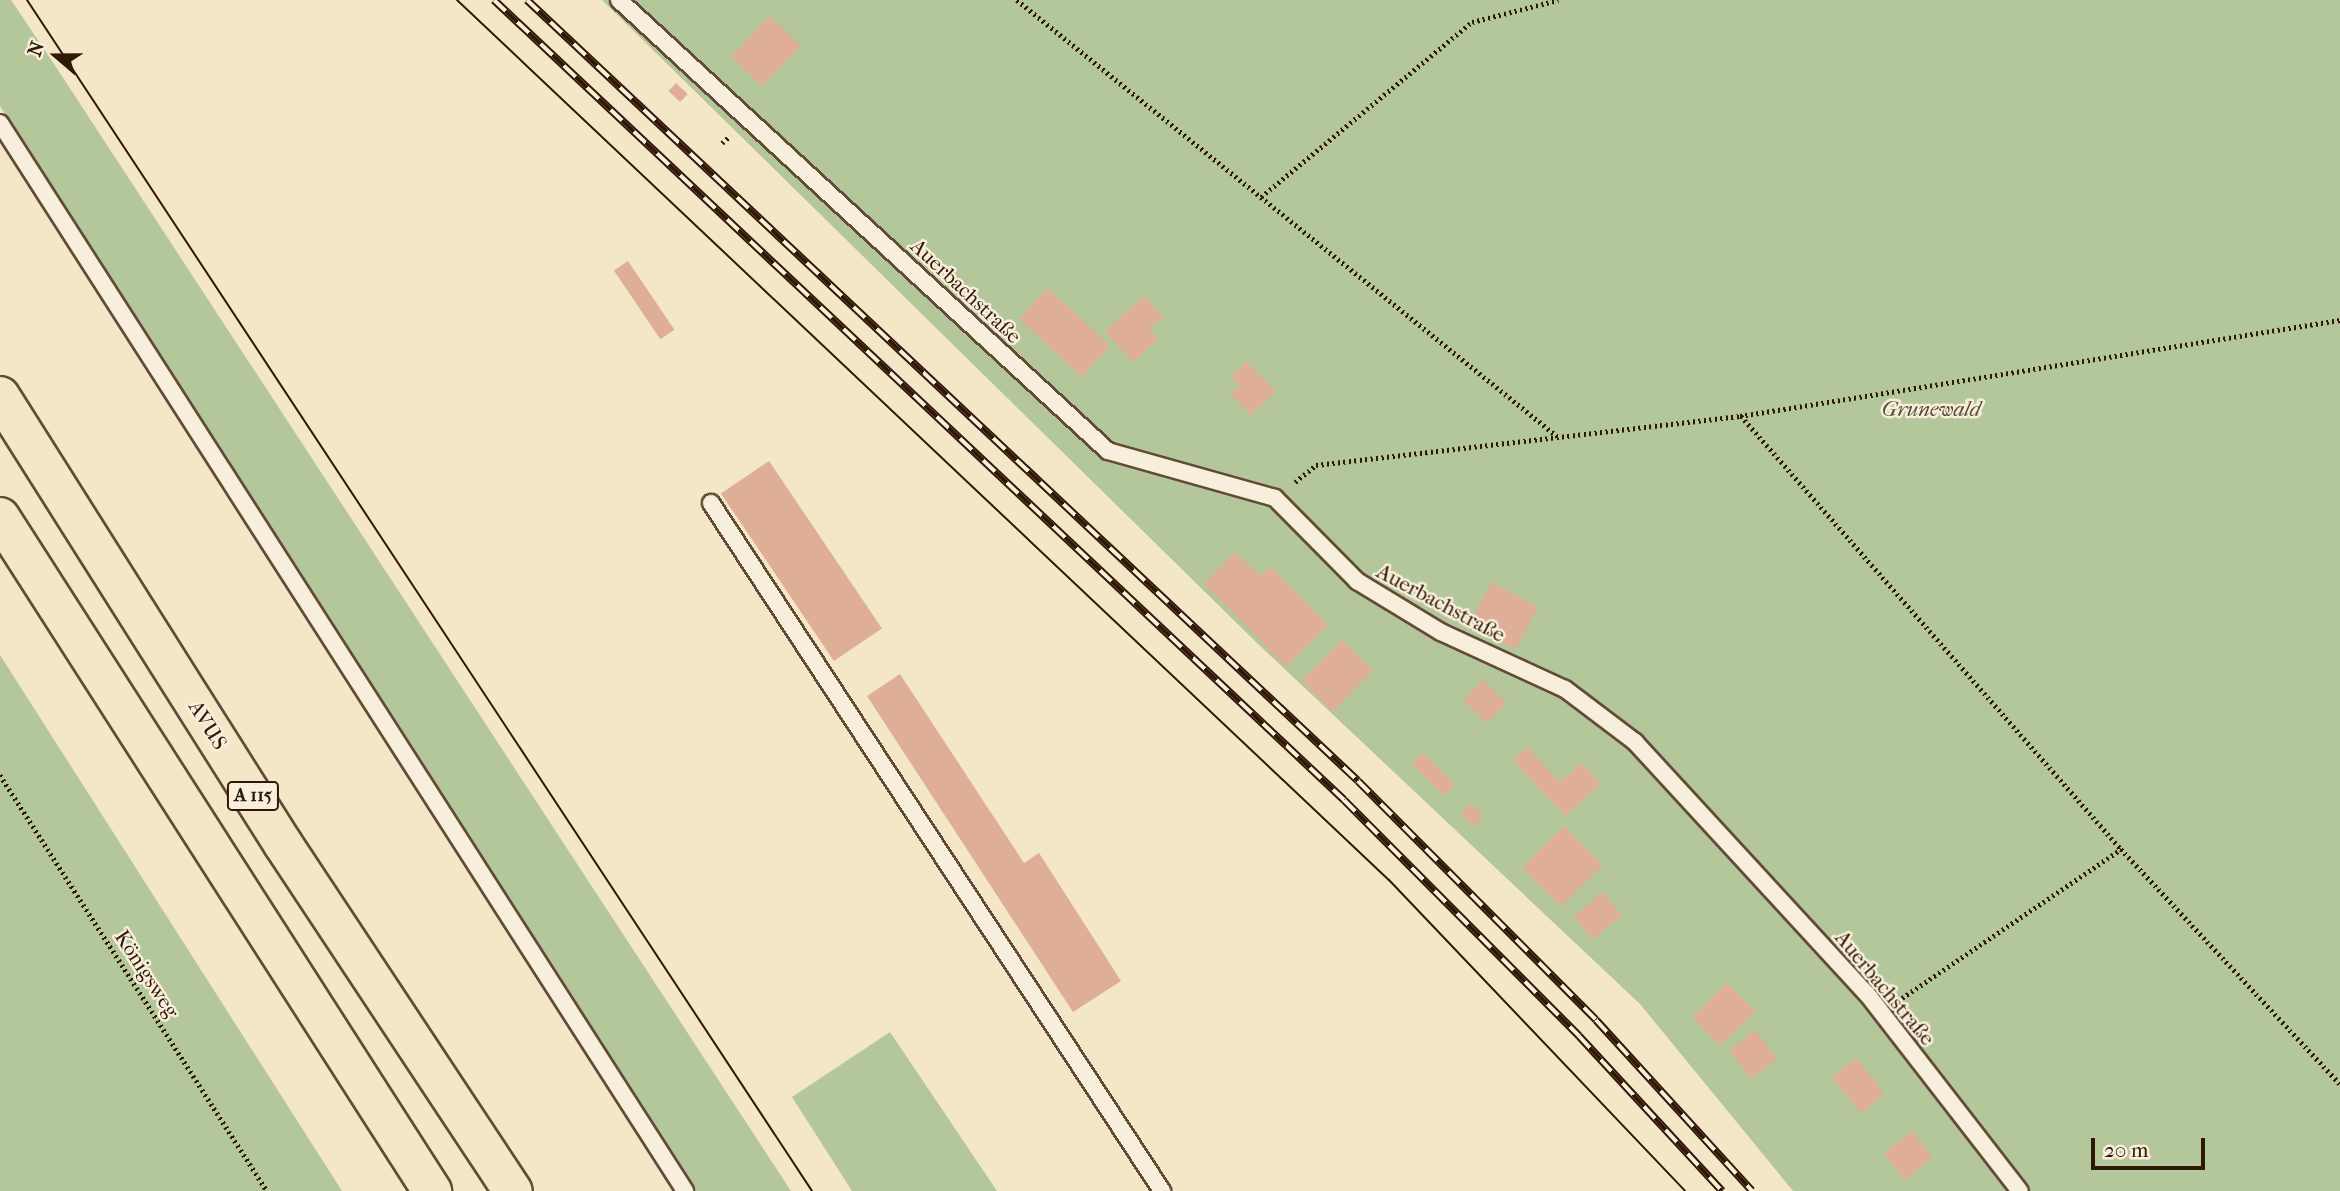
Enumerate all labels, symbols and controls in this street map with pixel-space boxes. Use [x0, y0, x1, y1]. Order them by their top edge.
north arrow [21, 21, 91, 91]
text: N [23, 38, 49, 59]
street label: Auerbachstraße [905, 233, 1027, 349]
park label: Grunewald [1882, 396, 1980, 422]
street label: Auerbachstraße [1372, 559, 1510, 647]
street label: AVUS [183, 696, 233, 754]
road number: A 115 [227, 780, 279, 811]
street label: Königsweg [109, 925, 185, 1023]
street label: Auerbachstraße [1830, 926, 1940, 1050]
scale bar [2095, 1124, 2209, 1168]
text: 20 m [2104, 1138, 2148, 1162]

